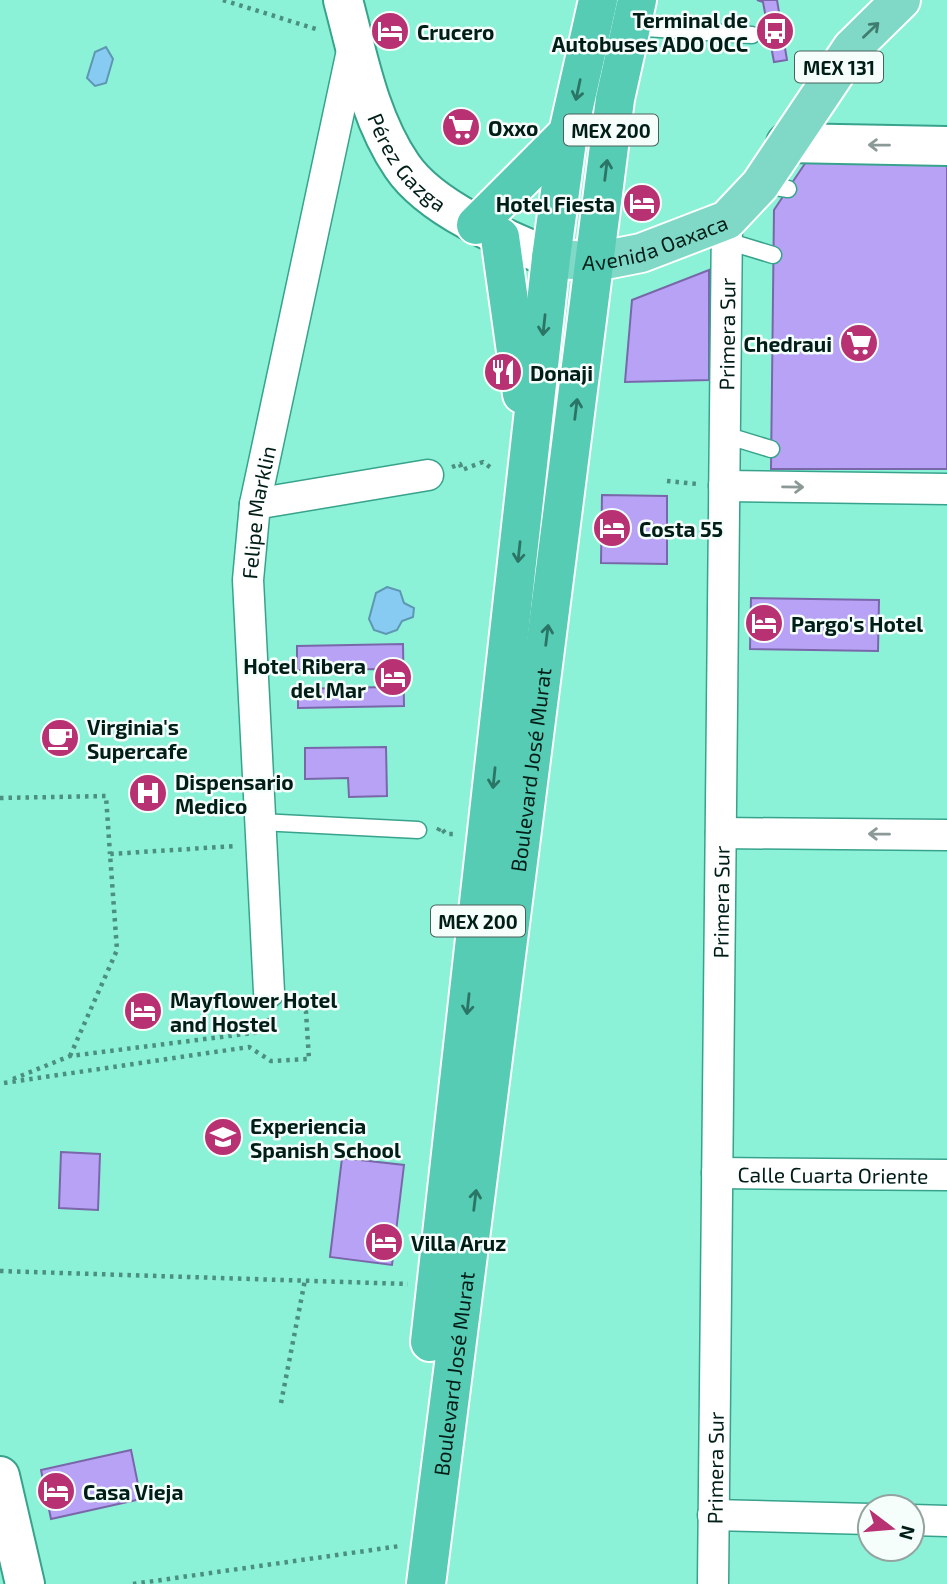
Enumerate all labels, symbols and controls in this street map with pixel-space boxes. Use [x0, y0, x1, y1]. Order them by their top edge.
place label: Terminal de Autobuses ADO OCC [552, 7, 748, 56]
hotel icon: Crucero [369, 10, 411, 52]
bus stop icon: Terminal de Autobuses ADO OCC [754, 10, 796, 52]
place label: Crucero [417, 19, 494, 44]
one-way arrow [862, 21, 879, 38]
road number: MEX 131 [795, 52, 883, 82]
one-way arrow [570, 78, 584, 101]
supermarket icon: Oxxo [440, 106, 482, 148]
street label: Pérez Gazga [364, 109, 452, 216]
road number: MEX 200 [564, 114, 658, 146]
place label: Oxxo [488, 115, 538, 140]
one-way arrow [868, 138, 891, 151]
one-way arrow [600, 159, 613, 182]
hotel icon: Hotel Fiesta [621, 182, 663, 224]
place label: Hotel Fiesta [496, 191, 615, 216]
street label: Avenida Oaxaca [581, 209, 731, 274]
street label: Primera Sur [713, 277, 739, 390]
one-way arrow [537, 314, 550, 336]
supermarket icon: Chedraui [838, 322, 880, 364]
place label: Chedraui [744, 331, 832, 356]
restaurant icon: Donaji [482, 351, 524, 393]
place label: Donaji [530, 360, 593, 385]
one-way arrow [570, 398, 583, 421]
street label: Felipe Marklin [236, 443, 280, 580]
one-way arrow [781, 480, 804, 494]
hotel icon: Costa 55 [591, 507, 633, 549]
place label: Costa 55 [639, 516, 723, 541]
one-way arrow [512, 540, 525, 562]
hotel icon: Pargo's Hotel [743, 602, 785, 644]
place label: Pargo's Hotel [791, 611, 923, 636]
one-way arrow [541, 624, 554, 646]
place label: Hotel Ribera del Mar [243, 653, 366, 702]
hotel icon: Hotel Ribera del Mar [372, 656, 414, 698]
street label: Boulevard José Murat [504, 666, 555, 873]
place label: Virginia's Supercafe [87, 714, 188, 763]
cafe icon: Virginia's Supercafe [39, 717, 81, 759]
one-way arrow [487, 766, 500, 789]
place label: Dispensario Medico [175, 769, 294, 818]
hospital icon: Dispensario Medico [127, 772, 169, 814]
one-way arrow [868, 827, 891, 841]
street label: Primera Sur [707, 845, 733, 958]
road number: MEX 200 [431, 906, 525, 937]
place label: Mayflower Hotel and Hostel [170, 987, 337, 1036]
hotel icon: Mayflower Hotel and Hostel [122, 990, 164, 1032]
one-way arrow [462, 992, 475, 1015]
place label: Experiencia Spanish School [250, 1113, 401, 1162]
school or university icon: Experiencia Spanish School [202, 1116, 244, 1158]
street label: Calle Cuarta Oriente [738, 1161, 928, 1187]
one-way arrow [468, 1190, 481, 1212]
hotel icon: Villa Aruz [363, 1221, 405, 1263]
place label: Villa Aruz [411, 1230, 506, 1255]
street label: Boulevard José Murat [427, 1270, 478, 1477]
street label: Primera Sur [701, 1411, 727, 1524]
hotel icon: Casa Vieja [35, 1470, 77, 1512]
place label: Casa Vieja [83, 1479, 183, 1504]
north arrow [856, 1493, 926, 1563]
text: N [895, 1523, 921, 1543]

